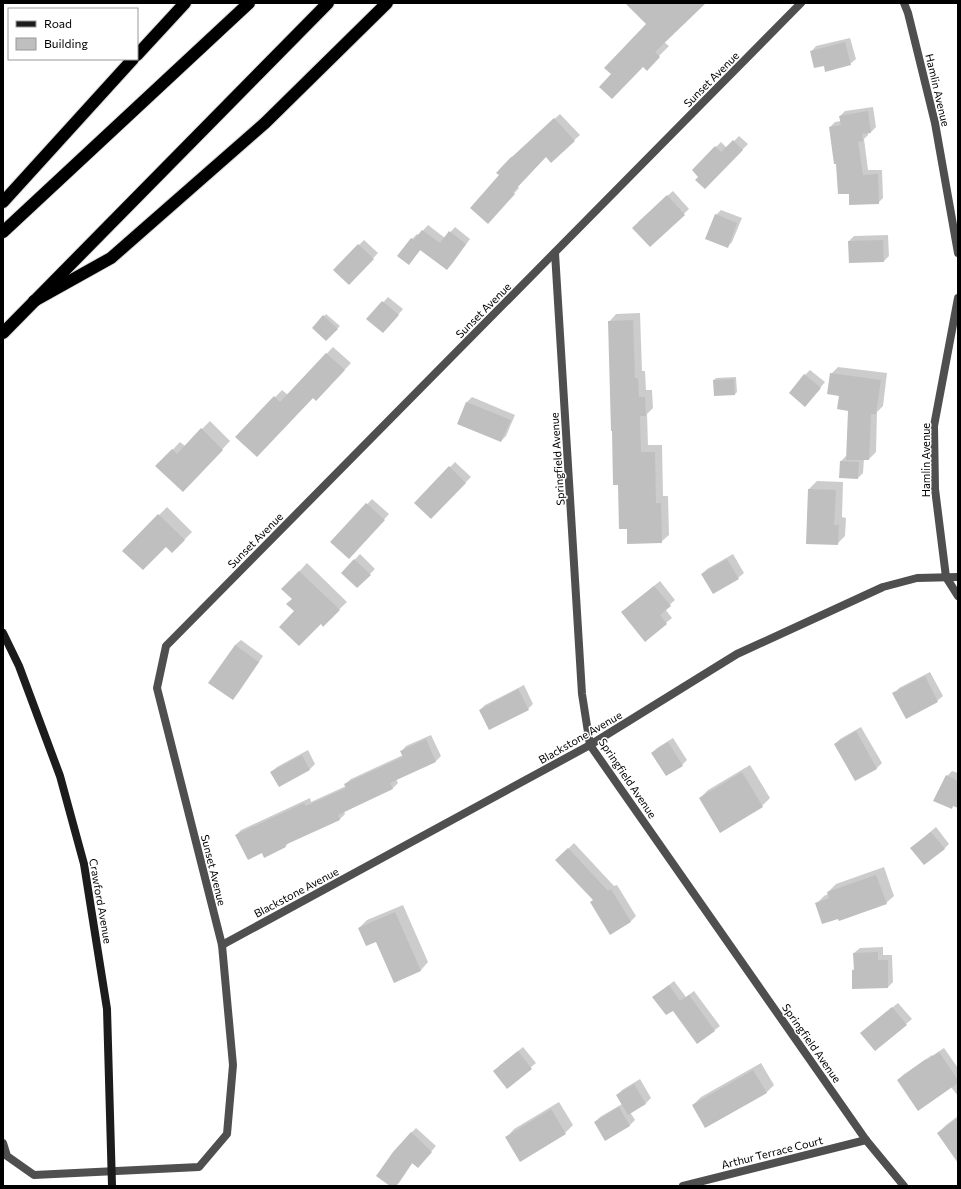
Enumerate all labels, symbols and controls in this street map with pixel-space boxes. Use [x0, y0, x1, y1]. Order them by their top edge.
legend [8, 8, 138, 60]
text: Road [44, 16, 72, 30]
text: Building [44, 36, 88, 50]
street label: Sunset Avenue [681, 48, 742, 109]
street label: Hamlin Avenue [923, 52, 953, 128]
street label: Sunset Avenue [453, 279, 514, 340]
street label: Springfield Avenue [547, 412, 567, 506]
street label: Hamlin Avenue [919, 423, 932, 497]
street label: Sunset Avenue [225, 509, 286, 570]
street label: Blackstone Avenue [536, 708, 624, 766]
street label: Springfield Avenue [597, 736, 660, 820]
street label: Sunset Avenue [199, 833, 229, 907]
street label: Crawford Avenue [87, 857, 115, 945]
street label: Blackstone Avenue [251, 864, 341, 920]
street label: Springfield Avenue [780, 1001, 844, 1085]
street label: Arthur Terrace Court [720, 1133, 825, 1171]

